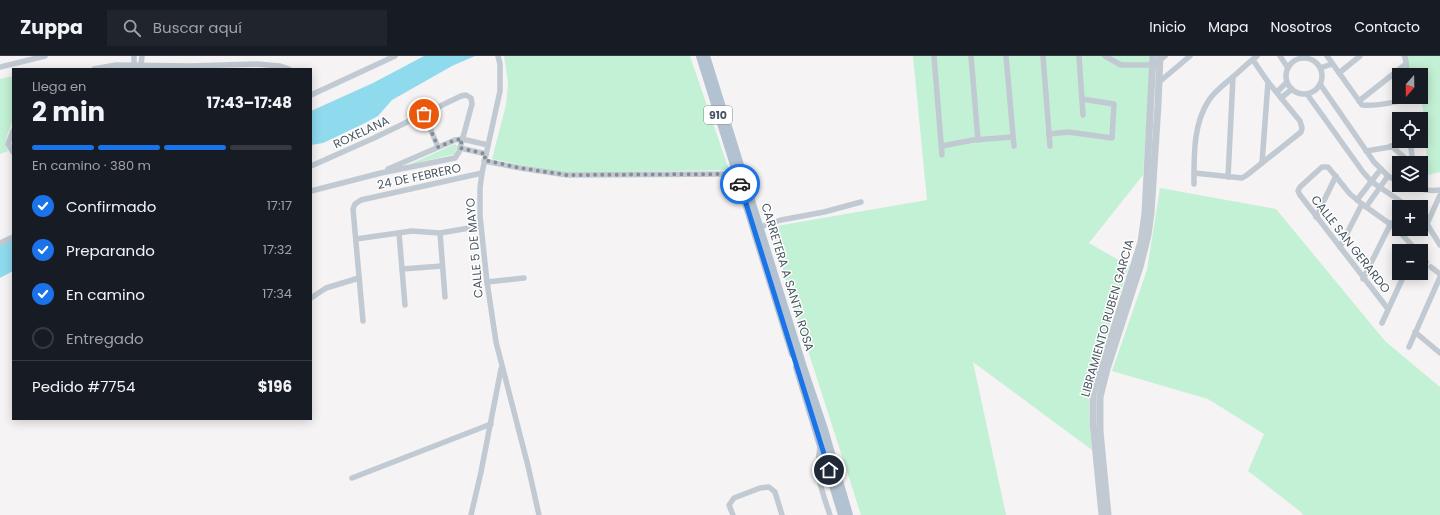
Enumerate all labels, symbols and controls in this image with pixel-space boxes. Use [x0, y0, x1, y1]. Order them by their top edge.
search box [107, 10, 387, 46]
text: Zuppa [20, 14, 83, 41]
icon: search [121, 17, 143, 39]
text: Buscar aquí [153, 17, 242, 38]
text: Inicio [1149, 17, 1186, 37]
text: Mapa [1208, 17, 1249, 37]
text: Nosotros [1271, 17, 1332, 37]
text: Contacto [1354, 17, 1420, 37]
north arrow [1392, 68, 1428, 104]
map controls [1392, 68, 1428, 280]
text: Llega en [32, 77, 86, 96]
text: 17:43–17:48 [207, 92, 292, 113]
text: 2 min [32, 94, 105, 130]
pin [407, 97, 441, 131]
icon: bag [413, 103, 435, 125]
road number: 910 [704, 106, 732, 124]
street label: ROXELANA [330, 112, 392, 152]
button: locate [1392, 112, 1428, 148]
text: En camino · 380 m [32, 156, 151, 175]
button: layers [1392, 156, 1428, 192]
street label: 24 DE FEBRERO [376, 159, 462, 193]
courier [720, 164, 760, 204]
icon: car [729, 173, 751, 195]
street label: CALLE SAN GERARDO [1307, 192, 1395, 296]
icon: check [32, 195, 54, 217]
text: Confirmado [66, 196, 156, 217]
text: 17:17 [267, 196, 292, 215]
street label: CALLE 5 DE MAYO [461, 197, 487, 299]
button: + [1392, 200, 1428, 236]
street label: CARRETERA A SANTA ROSA [757, 201, 819, 353]
street label: LIBRAMIENTO RUBEN GARCIA [1076, 237, 1138, 399]
icon: check [32, 239, 54, 261]
text: Preparando [66, 240, 155, 261]
text: 17:32 [263, 240, 292, 259]
button: − [1392, 244, 1428, 280]
icon: check [32, 283, 54, 305]
text: En camino [66, 284, 145, 305]
text: 17:34 [262, 284, 292, 303]
text: Entregado [66, 328, 144, 349]
text: Pedido #7754 [32, 376, 135, 397]
text: $196 [258, 376, 292, 397]
pin [812, 453, 846, 487]
icon: home [818, 459, 840, 481]

